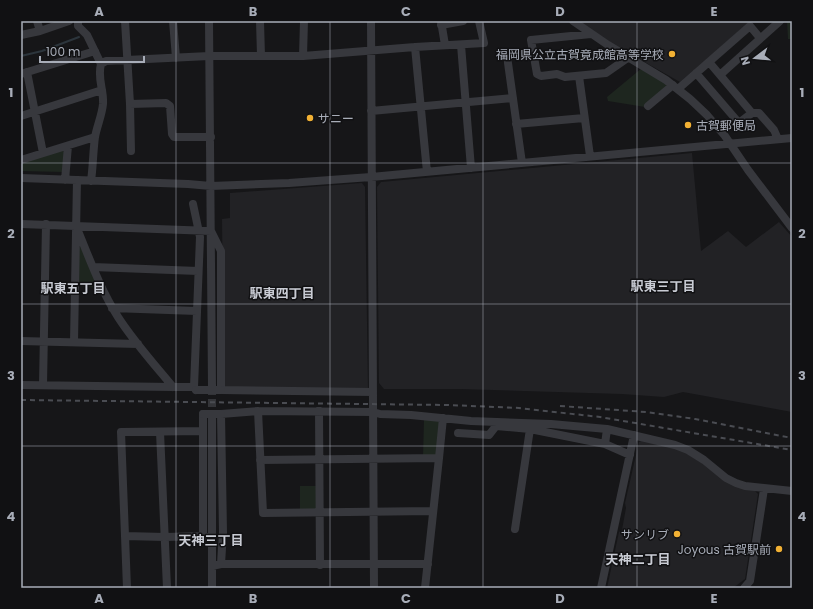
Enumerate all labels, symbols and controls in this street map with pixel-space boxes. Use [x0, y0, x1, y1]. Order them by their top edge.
text: A [94, 2, 104, 21]
text: B [249, 2, 258, 21]
text: C [401, 2, 411, 21]
text: D [555, 2, 565, 21]
text: E [710, 2, 718, 21]
scale bar [40, 38, 144, 64]
north arrow [735, 38, 775, 78]
text: 100 m [46, 43, 80, 60]
place label: 福岡県公立古賀竟成館高等学校 [496, 46, 664, 63]
marker: 福岡県公立古賀竟成館高等学校 [667, 49, 677, 59]
text: N [737, 55, 754, 67]
text: 1 [9, 83, 13, 102]
text: 1 [800, 83, 804, 102]
place label: サニー [318, 110, 354, 127]
marker: サニー [305, 113, 315, 123]
place label: 古賀郵便局 [696, 117, 756, 134]
marker: 古賀郵便局 [683, 120, 693, 130]
text: 2 [7, 224, 15, 243]
text: 2 [798, 224, 806, 243]
district label: 駅東三丁目 [630, 277, 696, 296]
district label: 駅東五丁目 [40, 279, 106, 298]
district label: 駅東四丁目 [249, 284, 315, 303]
text: 3 [7, 366, 15, 385]
text: 3 [798, 366, 806, 385]
text: 4 [7, 507, 16, 526]
text: 4 [798, 507, 807, 526]
place label: サンリブ [621, 526, 669, 543]
marker: サンリブ [672, 529, 682, 539]
district label: 天神三丁目 [178, 531, 244, 550]
place label: Joyous 古賀駅前 [677, 541, 771, 558]
marker: Joyous 古賀駅前 [774, 544, 784, 554]
district label: 天神二丁目 [605, 550, 671, 569]
text: A [94, 589, 104, 608]
text: B [249, 589, 258, 608]
text: C [401, 589, 411, 608]
text: D [555, 589, 565, 608]
text: E [710, 589, 718, 608]

